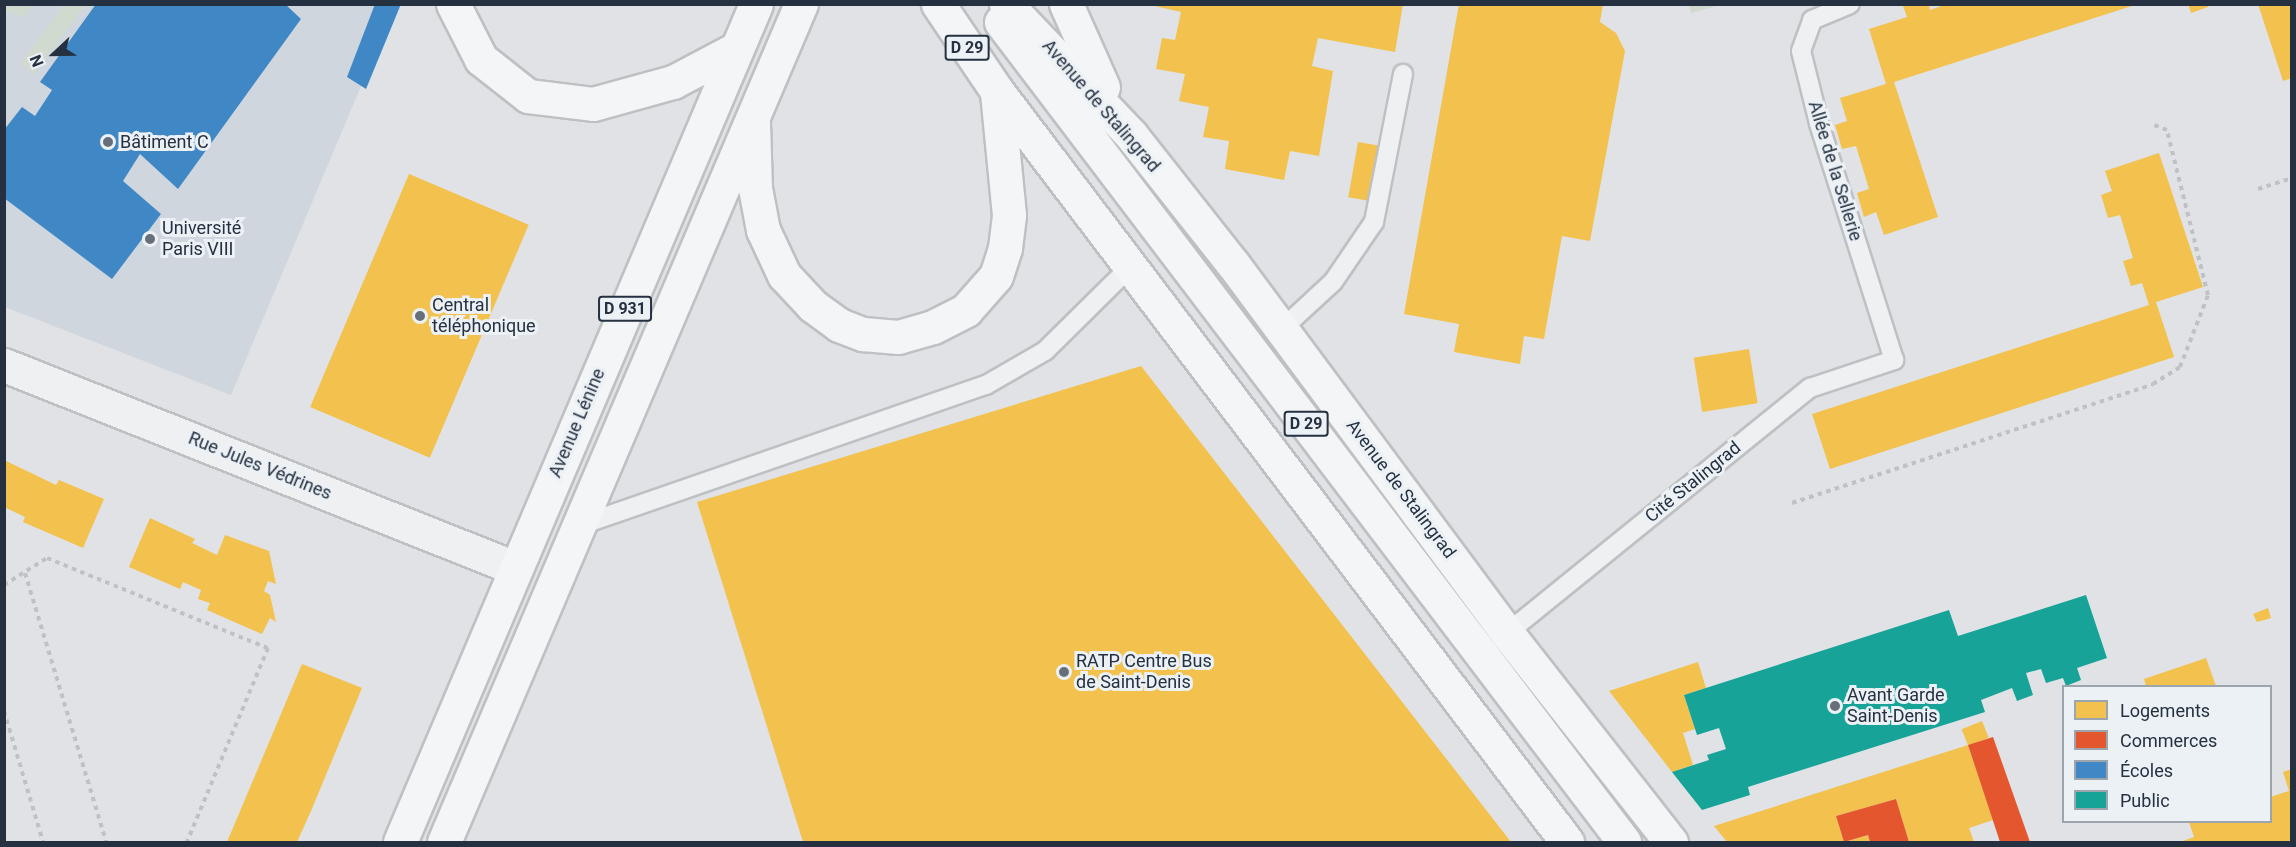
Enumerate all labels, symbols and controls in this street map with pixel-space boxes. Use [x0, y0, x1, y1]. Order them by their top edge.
north arrow [24, 24, 84, 84]
road number: D 29 [944, 35, 990, 61]
street label: Avenue de Stalingrad [1038, 35, 1164, 177]
text: N [26, 52, 48, 70]
street label: Allée de la Sellerie [1803, 98, 1867, 244]
place label: Bâtiment C [120, 131, 209, 153]
marker: Bâtiment C [101, 135, 115, 149]
place label: Université Paris VIII [162, 218, 241, 260]
marker: Université Paris VIII [143, 232, 157, 246]
place label: Central téléphonique [432, 295, 536, 338]
road number: D 931 [598, 296, 652, 322]
marker: Central téléphonique [413, 309, 427, 323]
street label: Avenue Lénine [544, 365, 610, 481]
road number: D 29 [1284, 411, 1328, 437]
street label: Avenue de Stalingrad [1342, 415, 1460, 563]
street label: Rue Jules Védrines [185, 427, 335, 505]
street label: Cité Stalingrad [1641, 437, 1745, 527]
place label: RATP Centre Bus de Saint-Denis [1076, 651, 1212, 694]
marker: RATP Centre Bus de Saint-Denis [1057, 665, 1071, 679]
place label: Avant Garde Saint-Denis [1847, 685, 1945, 728]
legend [2062, 685, 2272, 823]
marker: Avant Garde Saint-Denis [1828, 699, 1842, 713]
text: Logements [2120, 700, 2210, 721]
text: Commerces [2120, 730, 2217, 751]
text: Écoles [2120, 760, 2173, 781]
text: Public [2120, 790, 2170, 811]

